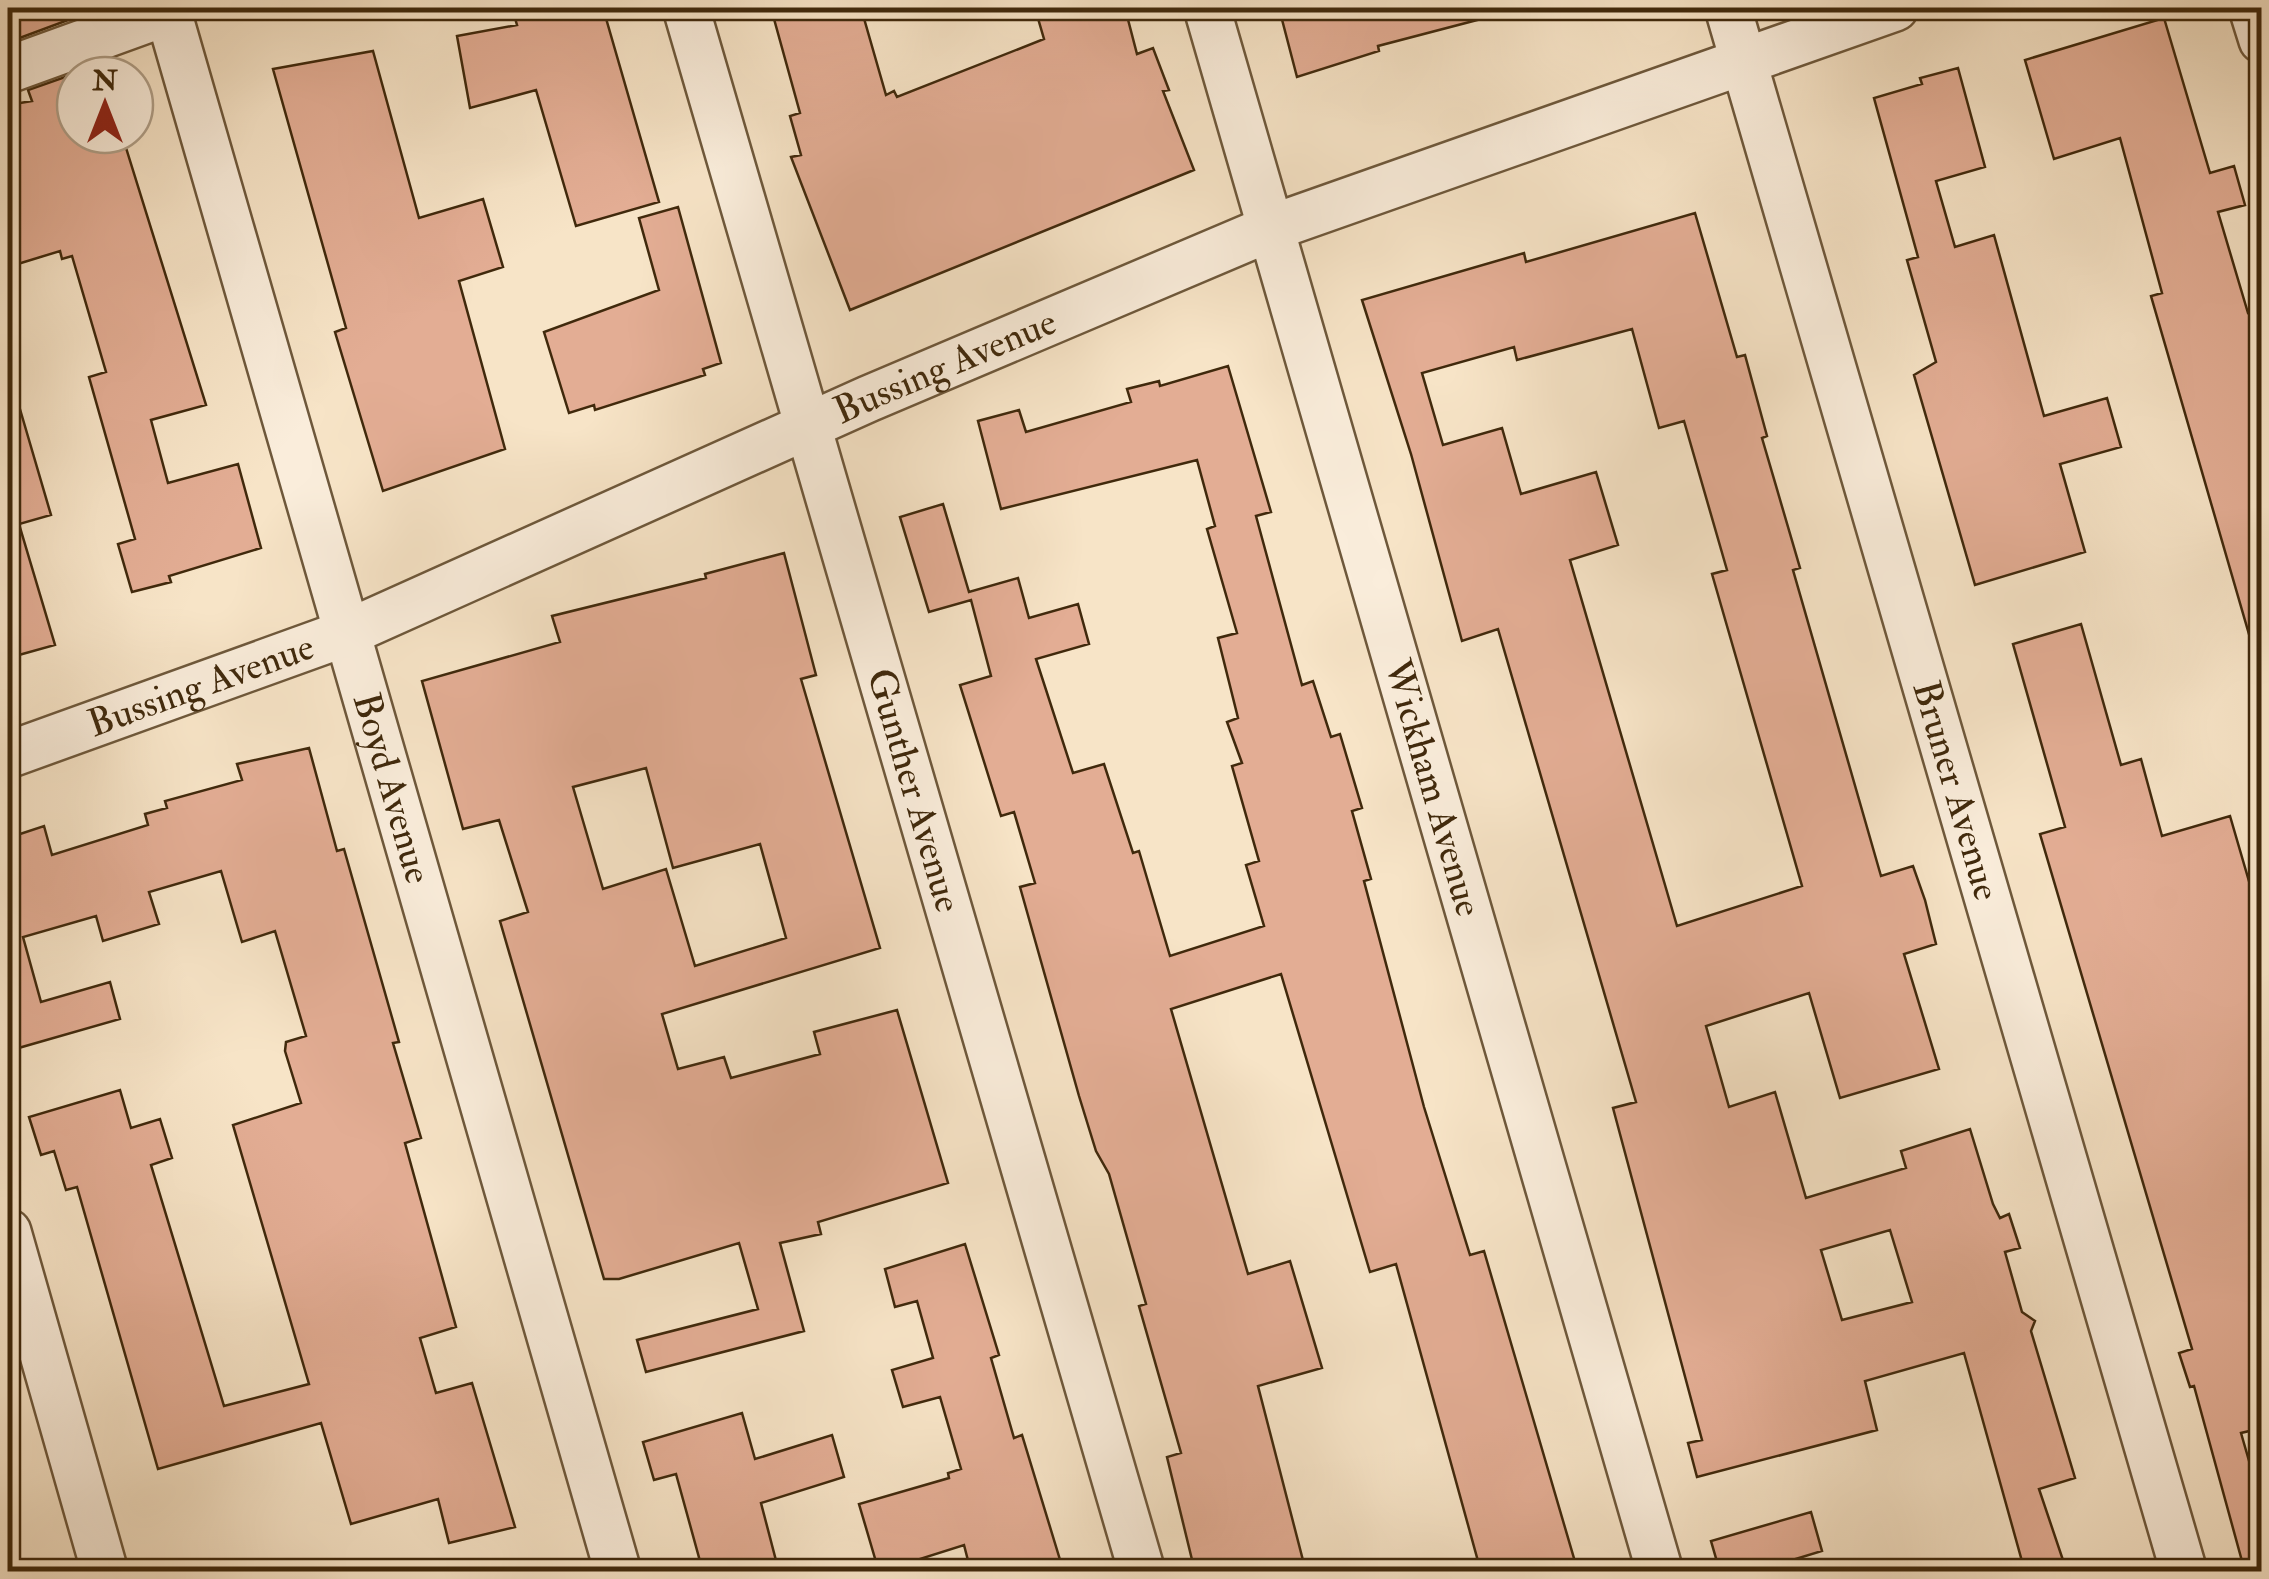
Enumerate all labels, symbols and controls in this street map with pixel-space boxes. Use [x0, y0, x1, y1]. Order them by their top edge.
north arrow [55, 55, 155, 155]
text: N [91, 64, 118, 99]
street label: Bussing Avenue [826, 298, 1064, 435]
street label: Bussing Avenue [81, 623, 321, 748]
street label: Wickham Avenue [1373, 653, 1493, 922]
street label: Gunther Avenue [856, 663, 972, 918]
street label: Bruner Avenue [1901, 675, 2011, 906]
street label: Boyd Avenue [342, 687, 442, 889]

